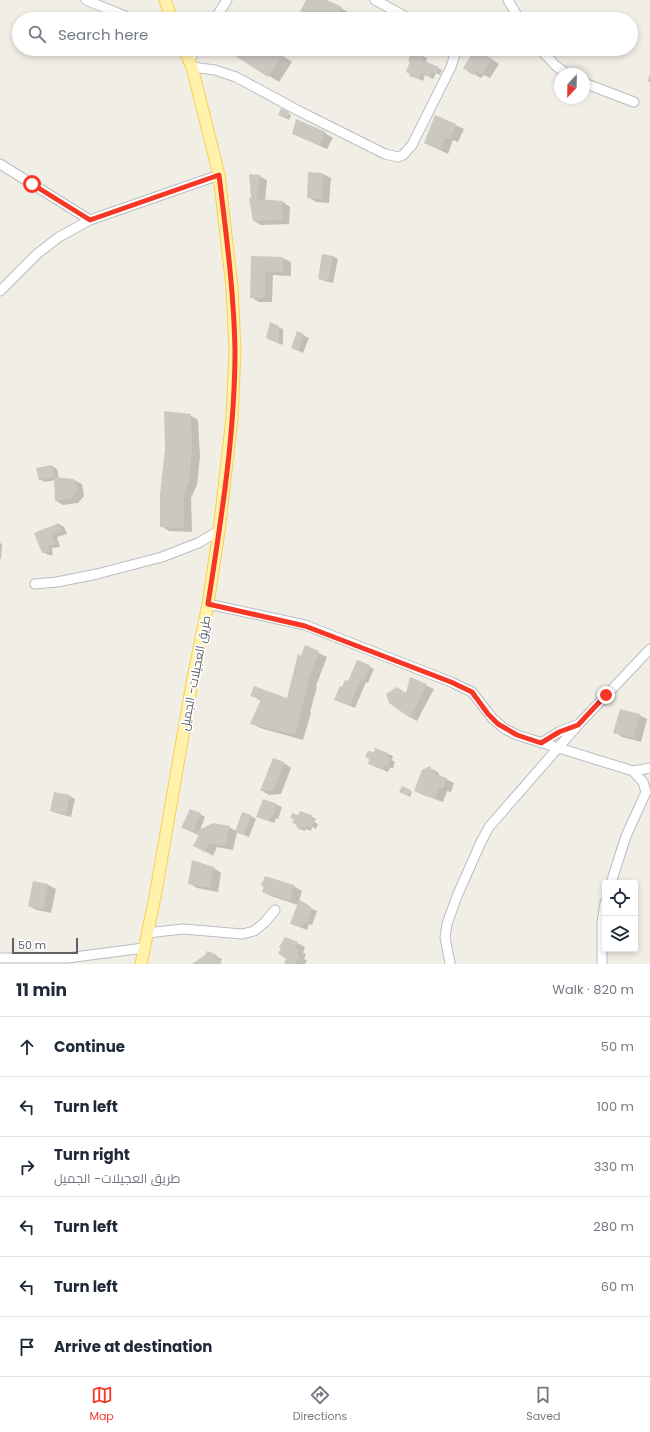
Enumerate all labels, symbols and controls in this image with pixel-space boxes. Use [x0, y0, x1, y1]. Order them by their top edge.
search box [12, 12, 638, 56]
icon: search [26, 23, 48, 45]
text: Search here [58, 24, 148, 45]
north arrow [554, 68, 590, 104]
route start [23, 175, 41, 193]
street label: طريق العجيلات- الجميل [176, 614, 214, 732]
route end [597, 686, 615, 704]
map controls [602, 880, 638, 952]
button: locate [602, 880, 638, 916]
button: layers [602, 916, 638, 952]
scale bar [12, 936, 78, 955]
text: 50 m [18, 937, 46, 953]
text: 11 min [16, 978, 67, 1002]
text: Walk · 820 m [552, 980, 634, 999]
icon: ahead [16, 1036, 38, 1058]
text: Continue [54, 1036, 125, 1057]
text: 50 m [601, 1037, 634, 1056]
icon: left [16, 1096, 38, 1118]
text: Turn left [54, 1096, 118, 1117]
text: 100 m [597, 1097, 634, 1116]
text: Turn right [54, 1144, 130, 1165]
icon: right [16, 1156, 38, 1178]
text: 330 m [594, 1157, 634, 1176]
text: طريق العجيلات- الجميل [54, 1169, 180, 1188]
icon: left [16, 1216, 38, 1238]
text: Turn left [54, 1216, 118, 1237]
text: 280 m [593, 1217, 634, 1236]
icon: left [16, 1276, 38, 1298]
text: Turn left [54, 1276, 118, 1297]
text: 60 m [601, 1277, 634, 1296]
icon: arrive [16, 1336, 38, 1358]
text: Arrive at destination [54, 1336, 212, 1357]
tab: Map [89, 1384, 114, 1425]
tab: Directions [293, 1384, 347, 1425]
tab: Saved [526, 1384, 561, 1425]

